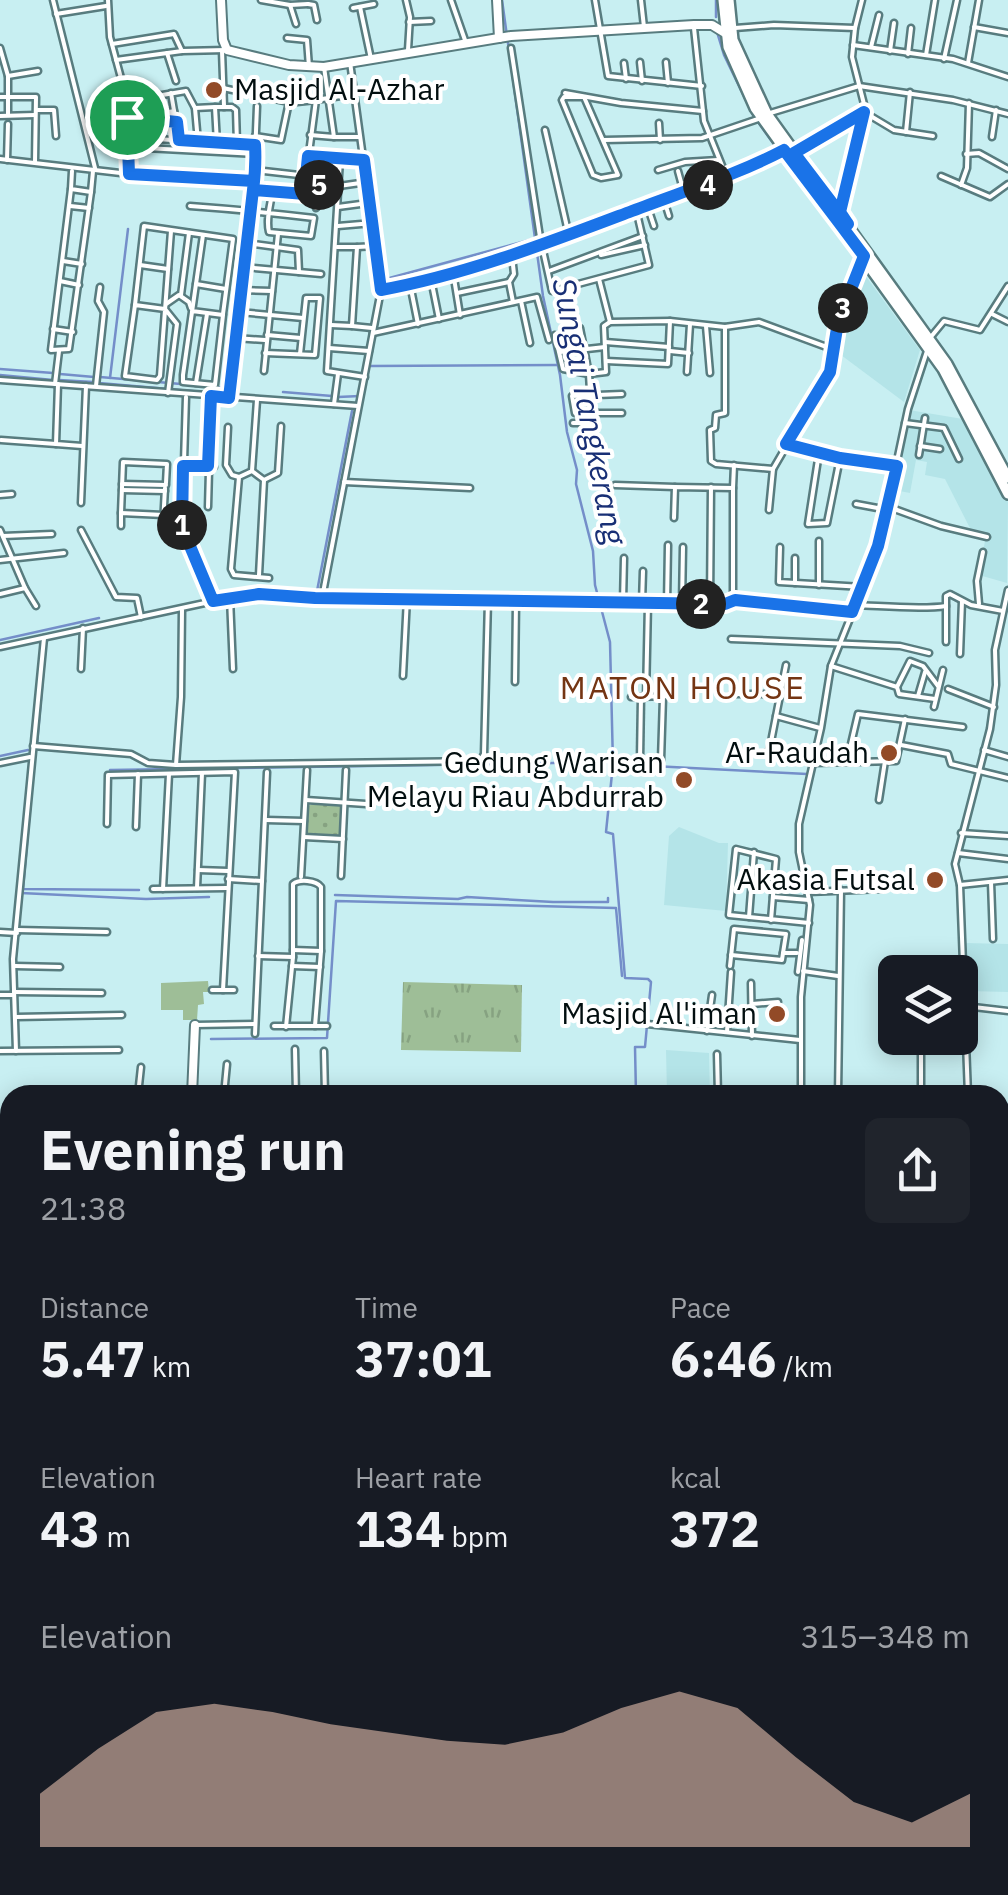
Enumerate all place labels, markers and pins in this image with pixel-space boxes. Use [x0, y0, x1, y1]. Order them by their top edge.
place label: Masjid Al-Azhar [234, 69, 444, 108]
pin [85, 75, 170, 160]
marker: Masjid Al-Azhar [203, 79, 225, 101]
pin: 5 [294, 160, 344, 210]
pin: 4 [683, 160, 733, 210]
pin: 3 [818, 283, 868, 333]
pin: 1 [157, 500, 207, 550]
pin: 2 [676, 579, 726, 629]
place label: Ar-Raudah [725, 732, 869, 771]
place label: Gedung Warisan Melayu Riau Abdurrab [367, 742, 664, 815]
marker: Ar-Raudah [878, 742, 900, 764]
marker: Gedung Warisan Melayu Riau Abdurrab [673, 769, 695, 791]
place label: Akasia Futsal [737, 859, 915, 898]
marker: Akasia Futsal [924, 869, 946, 891]
place label: Masjid Al'iman [561, 993, 757, 1032]
marker: Masjid Al'iman [766, 1003, 788, 1025]

